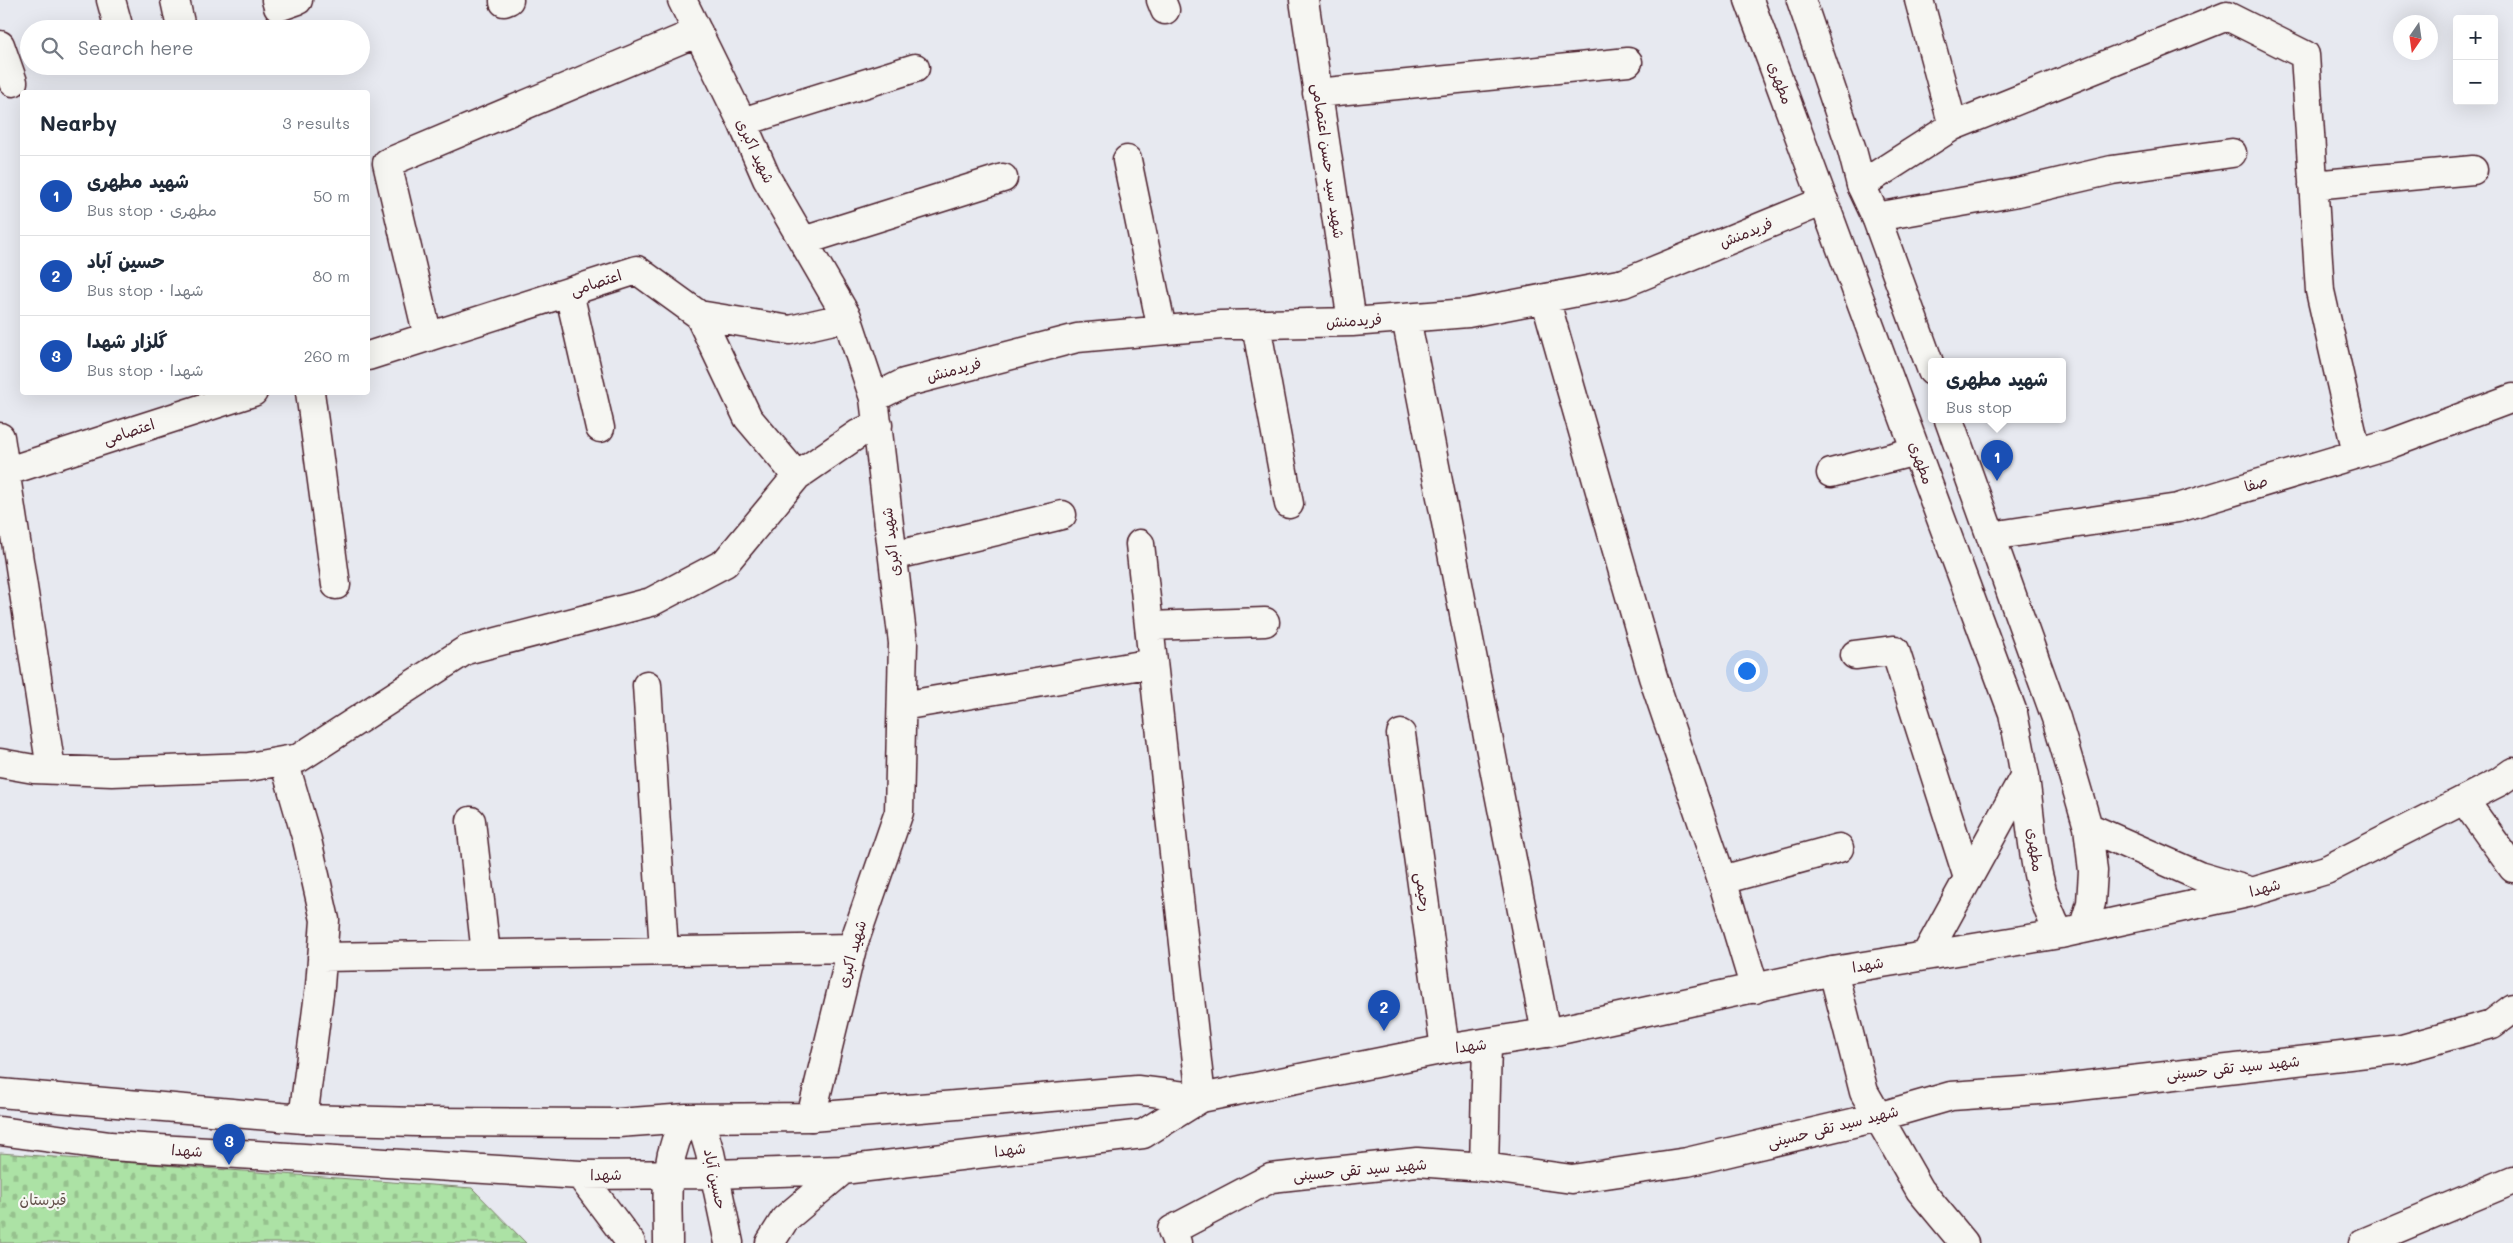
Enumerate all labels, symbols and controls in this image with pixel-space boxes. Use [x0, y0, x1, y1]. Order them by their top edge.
north arrow [2393, 15, 2438, 60]
map controls [2453, 15, 2498, 105]
button: + [2453, 15, 2498, 60]
search box [20, 20, 370, 75]
icon: search [38, 34, 66, 62]
text: Search here [78, 35, 194, 60]
street label: مطهری [1764, 59, 1798, 107]
button: − [2453, 60, 2498, 105]
street label: شهید سید حسن اعتصامی [1307, 82, 1350, 240]
text: Nearby [40, 109, 117, 136]
text: 3 results [282, 112, 350, 133]
street label: شهید اکبری [732, 115, 780, 186]
text: شهید مطهری [87, 168, 189, 193]
text: 1 [52, 185, 60, 206]
text: 50 m [313, 185, 350, 206]
text: Bus stop · مطهری [87, 199, 217, 220]
street label: فریدمنش [1716, 212, 1775, 252]
text: حسین آباد [87, 248, 165, 273]
street label: اعتصامی [567, 264, 624, 301]
text: 2 [52, 265, 60, 286]
text: 80 m [313, 265, 350, 286]
text: Bus stop · شهدا [87, 279, 204, 300]
street label: فریدمنش [1326, 309, 1382, 331]
text: گلزار شهدا [87, 328, 167, 353]
text: 3 [51, 345, 61, 366]
text: 260 m [304, 345, 350, 366]
street label: فریدمنش [924, 352, 983, 386]
popup [1928, 358, 2066, 423]
text: Bus stop · شهدا [87, 359, 204, 380]
text: شهید مطهری [1946, 366, 2048, 391]
text: Bus stop [1946, 396, 2012, 417]
street label: اعتصامی [100, 413, 157, 450]
street label: مطهری [1905, 439, 1939, 487]
pin: 1 [1981, 440, 2013, 481]
street label: صفا [2242, 470, 2270, 496]
street label: شهید اکبری [876, 506, 904, 578]
your location [1734, 658, 1760, 684]
street label: مطهری [2023, 827, 2049, 873]
street label: رحیمی [1410, 871, 1437, 913]
street label: شهدا [2247, 873, 2283, 901]
street label: شهید اکبری [832, 918, 870, 990]
street label: شهدا [1851, 951, 1885, 977]
pin: 2 [1368, 990, 1400, 1031]
street label: شهدا [1454, 1033, 1488, 1057]
street label: شهید سید تقی حسینی [2165, 1050, 2301, 1085]
street label: شهید سید تقی حسینی [1765, 1100, 1901, 1153]
pin: 3 [213, 1124, 245, 1165]
street label: شهدا [993, 1137, 1027, 1161]
street label: شهدا [171, 1139, 204, 1161]
street label: حسین آباد [700, 1147, 732, 1211]
street label: شهید سید تقی حسینی [1292, 1153, 1428, 1186]
street label: شهدا [590, 1164, 622, 1184]
park label: قبرستان [20, 1189, 66, 1209]

